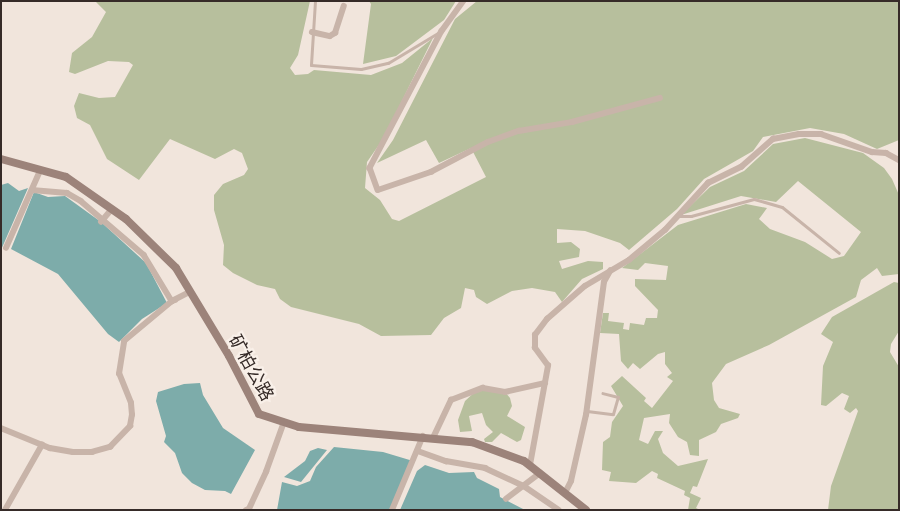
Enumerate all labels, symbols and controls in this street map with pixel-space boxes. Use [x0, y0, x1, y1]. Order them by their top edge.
street label: 矿柏公路 [224, 331, 278, 405]

